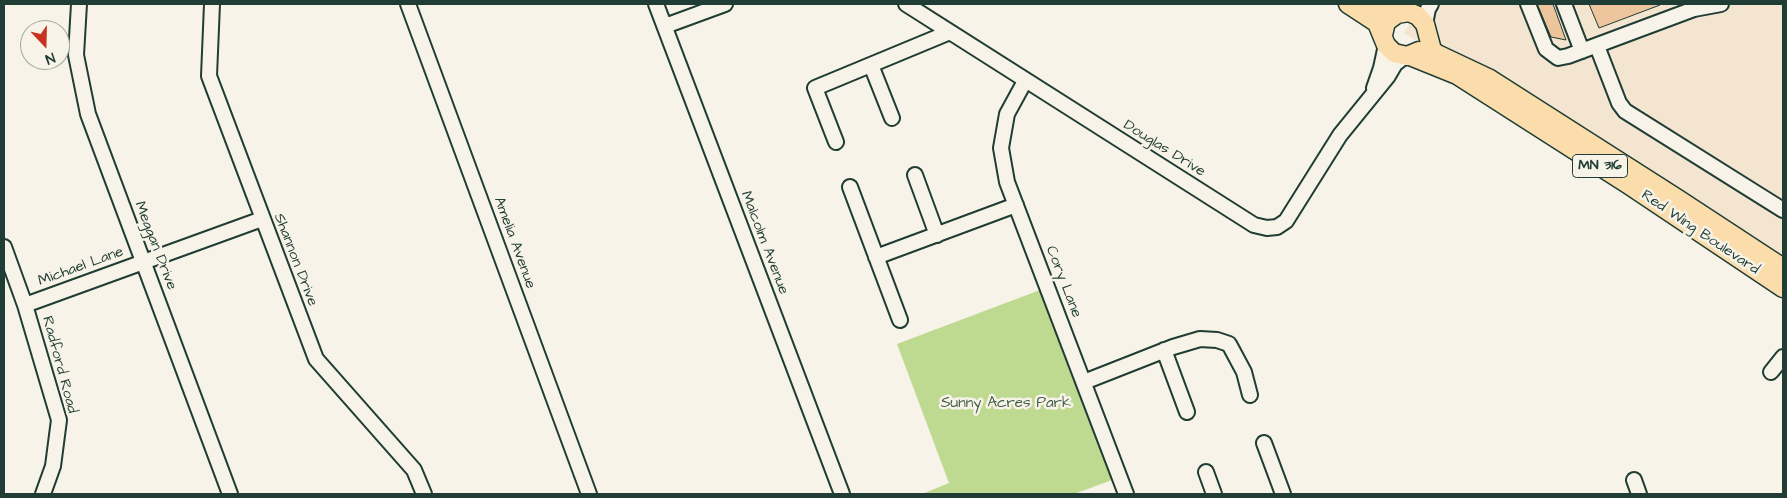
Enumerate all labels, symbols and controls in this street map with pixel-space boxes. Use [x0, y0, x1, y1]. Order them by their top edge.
north arrow [20, 20, 70, 70]
text: N [42, 47, 58, 69]
street label: Douglas Drive [1120, 117, 1208, 181]
road number: MN 316 [1572, 154, 1628, 178]
street label: Red Wing Boulevard [1637, 187, 1763, 279]
street label: Malcolm Avenue [736, 189, 792, 297]
street label: Amelia Avenue [489, 195, 539, 291]
street label: Meggan Drive [130, 199, 180, 293]
street label: Shannon Drive [269, 211, 321, 309]
street label: Michael Lane [36, 243, 126, 291]
street label: Cory Lane [1041, 244, 1085, 320]
street label: Radford Road [37, 314, 81, 416]
park label: Sunny Acres Park [941, 395, 1071, 413]

